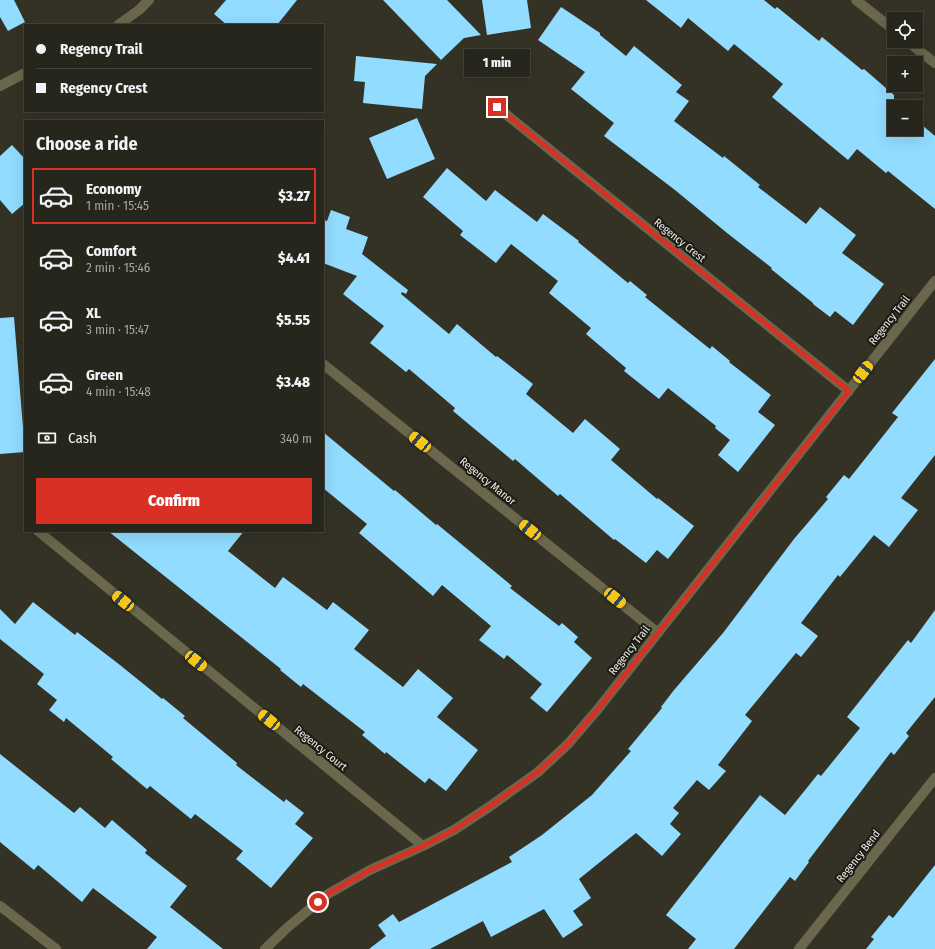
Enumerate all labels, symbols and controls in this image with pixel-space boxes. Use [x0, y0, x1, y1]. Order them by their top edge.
map controls [887, 12, 923, 136]
button: locate [887, 12, 923, 48]
text: Regency Trail [60, 40, 143, 58]
callout: 1 min [464, 49, 530, 77]
text: 1 min [483, 55, 511, 70]
button: + [887, 56, 923, 92]
text: Regency Crest [60, 79, 147, 97]
route end [488, 98, 506, 116]
button: − [887, 100, 923, 136]
text: Choose a ride [36, 133, 138, 155]
icon: car [38, 178, 74, 214]
text: Economy [86, 180, 141, 198]
text: $3.27 [278, 187, 310, 205]
text: 1 min · 15:45 [86, 198, 149, 213]
street label: Regency Crest [651, 216, 708, 265]
icon: car [38, 240, 74, 276]
text: Comfort [86, 242, 137, 260]
text: $4.41 [278, 249, 310, 267]
text: 2 min · 15:46 [86, 260, 150, 275]
street label: Regency Trail [866, 293, 913, 348]
icon: car [38, 302, 74, 338]
text: XL [86, 304, 101, 322]
text: $5.55 [276, 311, 310, 329]
text: 3 min · 15:47 [86, 322, 149, 337]
car [851, 359, 875, 385]
icon: car [38, 364, 74, 400]
text: Green [86, 366, 123, 384]
text: $3.48 [276, 373, 310, 391]
text: 4 min · 15:48 [86, 384, 151, 399]
icon: cash [36, 427, 58, 449]
text: Cash [68, 429, 97, 447]
car [407, 430, 433, 454]
text: 340 m [280, 431, 312, 446]
street label: Regency Manor [457, 455, 518, 508]
button: Confirm [36, 478, 312, 524]
car [517, 518, 543, 542]
car [602, 586, 628, 610]
car [110, 589, 136, 613]
street label: Regency Trail [606, 623, 653, 678]
car [183, 649, 209, 673]
car [256, 708, 282, 732]
street label: Regency Court [292, 723, 350, 774]
street label: Regency Bend [834, 828, 883, 885]
route start [309, 893, 327, 911]

